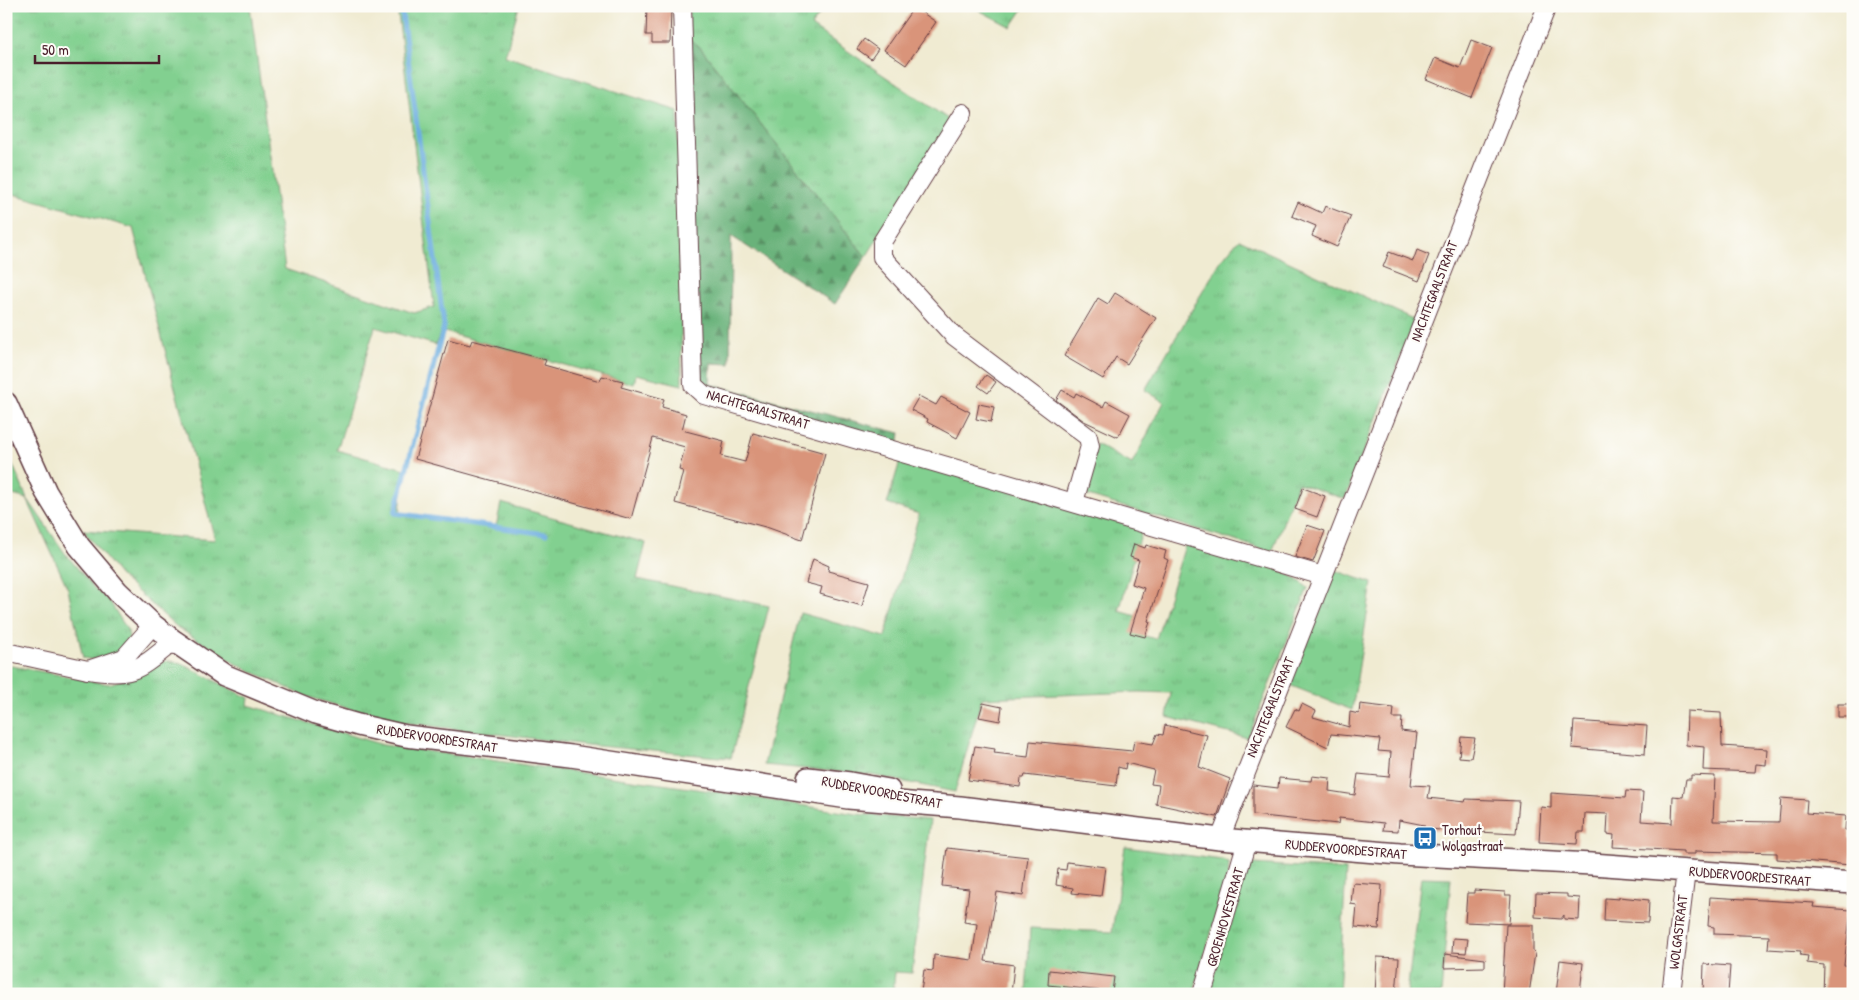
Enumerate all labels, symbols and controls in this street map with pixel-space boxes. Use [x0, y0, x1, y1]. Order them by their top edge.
scale bar [35, 32, 159, 64]
text: 50 m [42, 39, 69, 60]
street label: NACHTEGAALSTRAAT [1406, 237, 1462, 344]
street label: NACHTEGAALSTRAAT [704, 384, 812, 433]
street label: NACHTEGAALSTRAAT [1241, 654, 1298, 760]
street label: RUDDERVOORDESTRAAT [375, 719, 499, 757]
street label: RUDDERVOORDESTRAAT [820, 771, 944, 813]
place label: Torhout Wolgastraat [1442, 820, 1503, 856]
bus stop icon: Torhout Wolgastraat [1412, 825, 1438, 851]
street label: RUDDERVOORDESTRAAT [1284, 834, 1408, 863]
street label: RUDDERVOORDESTRAAT [1688, 861, 1812, 890]
street label: GROENHOVESTRAAT [1201, 865, 1248, 969]
street label: WOLGASTRAAT [1664, 893, 1692, 970]

